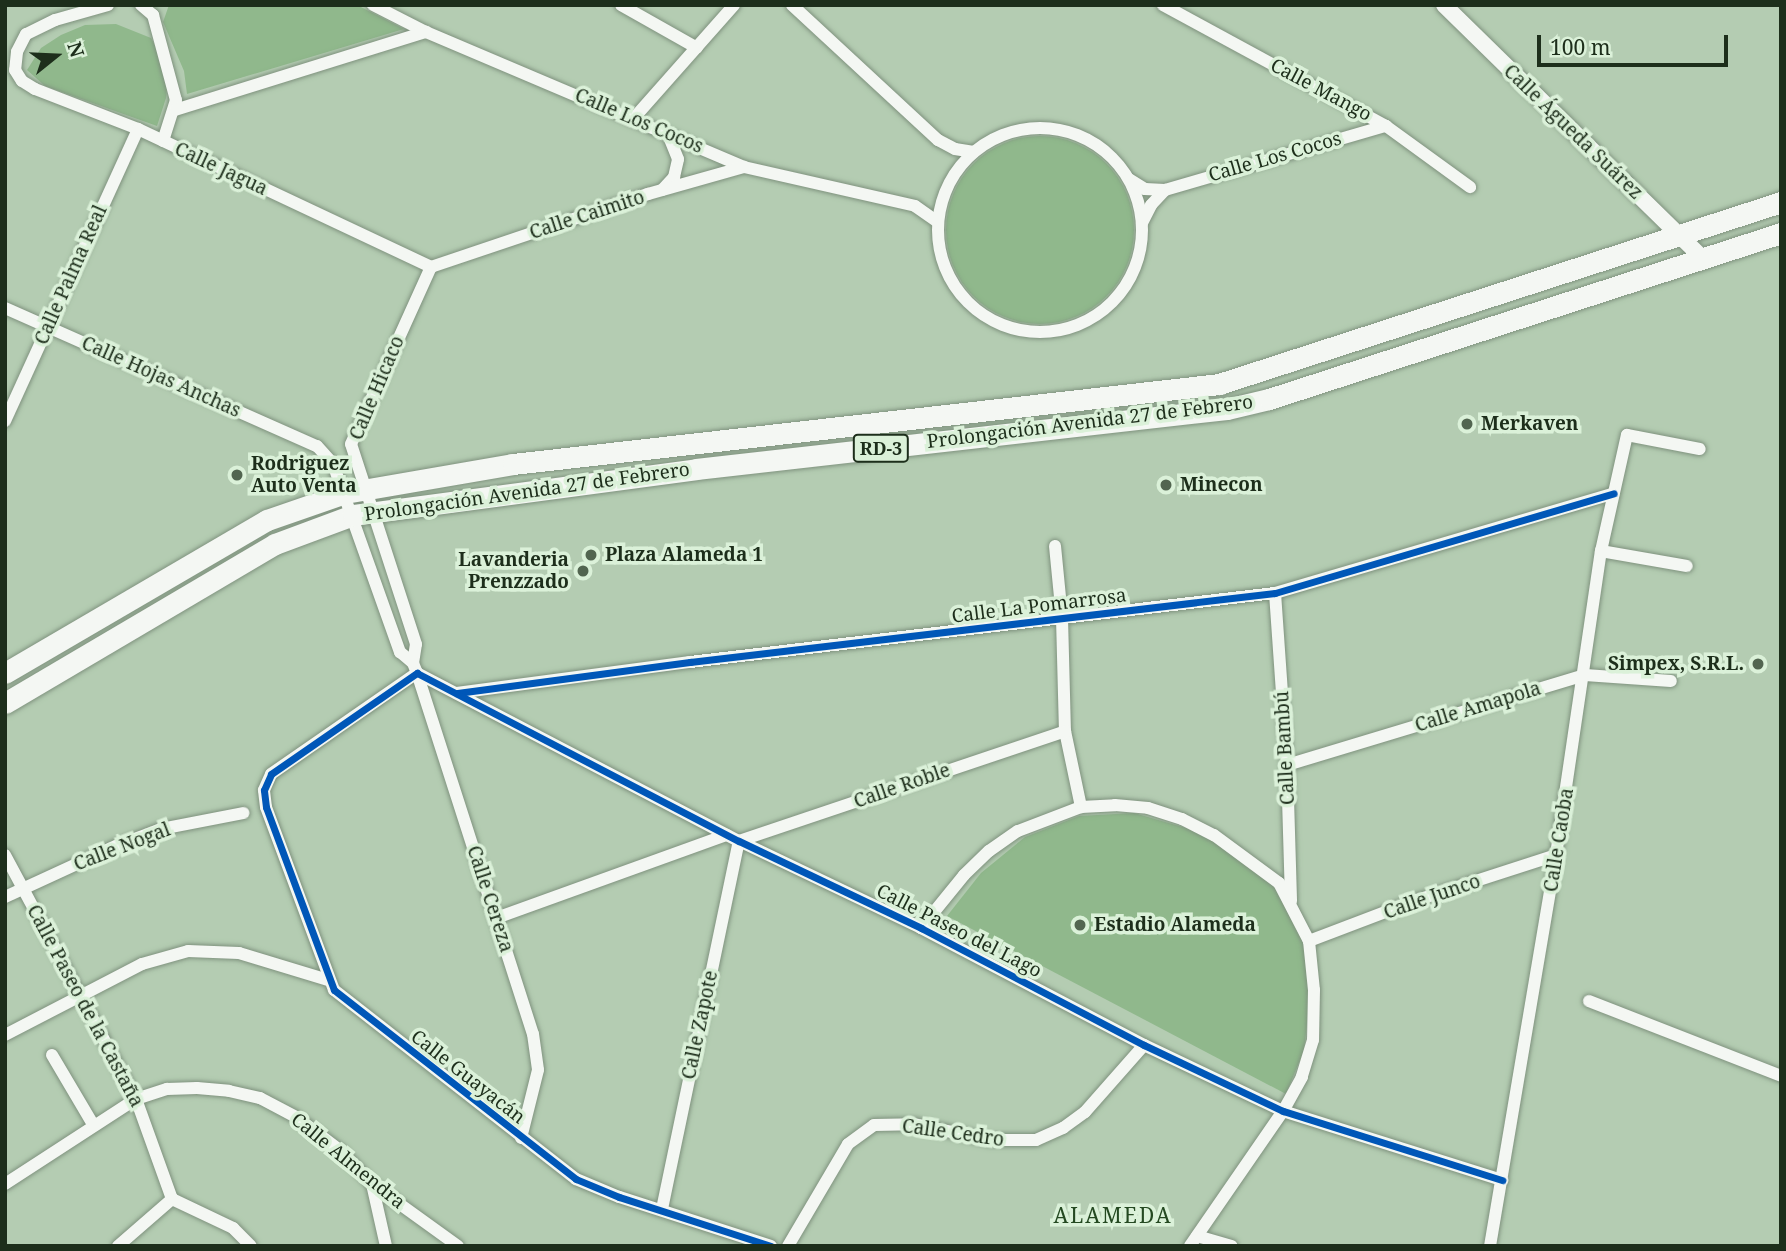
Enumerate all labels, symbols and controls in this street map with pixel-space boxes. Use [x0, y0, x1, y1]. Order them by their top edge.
north arrow [21, 21, 91, 91]
scale bar [1541, 21, 1732, 65]
text: 100 m [1550, 33, 1611, 61]
text: N [61, 38, 91, 61]
street label: Calle Mango [1267, 54, 1375, 126]
street label: Calle Águeda Suárez [1499, 60, 1647, 204]
street label: Calle Los Cocos [571, 84, 707, 158]
street label: Calle Los Cocos [1206, 127, 1344, 187]
street label: Calle Jagua [171, 138, 271, 200]
street label: Calle Caimito [527, 186, 647, 244]
street label: Calle Palma Real [30, 202, 112, 348]
street label: Calle Hojas Anchas [78, 332, 244, 422]
street label: Calle Hicaco [345, 333, 409, 443]
street label: Prolongación Avenida 27 de Febrero [926, 391, 1254, 453]
place label: Merkaven [1481, 413, 1578, 435]
marker: Merkaven [1459, 416, 1475, 432]
road number: RD-3 [851, 434, 911, 462]
place label: Rodriguez Auto Venta [251, 453, 357, 497]
street label: Prolongación Avenida 27 de Febrero [363, 458, 691, 526]
marker: Rodriguez Auto Venta [229, 467, 245, 483]
place label: Minecon [1180, 474, 1263, 496]
marker: Minecon [1158, 477, 1174, 493]
place label: Plaza Alameda 1 [605, 544, 763, 566]
marker: Plaza Alameda 1 [583, 547, 599, 563]
place label: Lavanderia Prenzzado [458, 549, 569, 593]
marker: Lavanderia Prenzzado [575, 563, 591, 579]
street label: Calle La Pomarrosa [950, 584, 1128, 628]
place label: Simpex, S.R.L. [1608, 653, 1744, 675]
marker: Simpex, S.R.L. [1750, 656, 1766, 672]
street label: Calle Amapola [1412, 677, 1544, 737]
street label: Calle Bambú [1271, 690, 1299, 806]
street label: Calle Roble [851, 759, 953, 813]
street label: Calle Caoba [1540, 786, 1578, 894]
street label: Calle Nogal [71, 818, 173, 876]
street label: Calle Cereza [462, 843, 518, 955]
street label: Calle Junco [1381, 870, 1483, 924]
street label: Calle Paseo del Lago [873, 879, 1045, 983]
street label: Calle Paseo de la Castaña [22, 901, 148, 1111]
place label: Estadio Alameda [1094, 914, 1256, 936]
marker: Estadio Alameda [1072, 917, 1088, 933]
street label: Calle Zapote [677, 969, 723, 1081]
street label: Calle Guayacán [406, 1025, 530, 1129]
street label: Calle Almendra [286, 1108, 410, 1214]
street label: Calle Cedro [901, 1115, 1005, 1151]
district label: ALAMEDA [1054, 1202, 1172, 1228]

